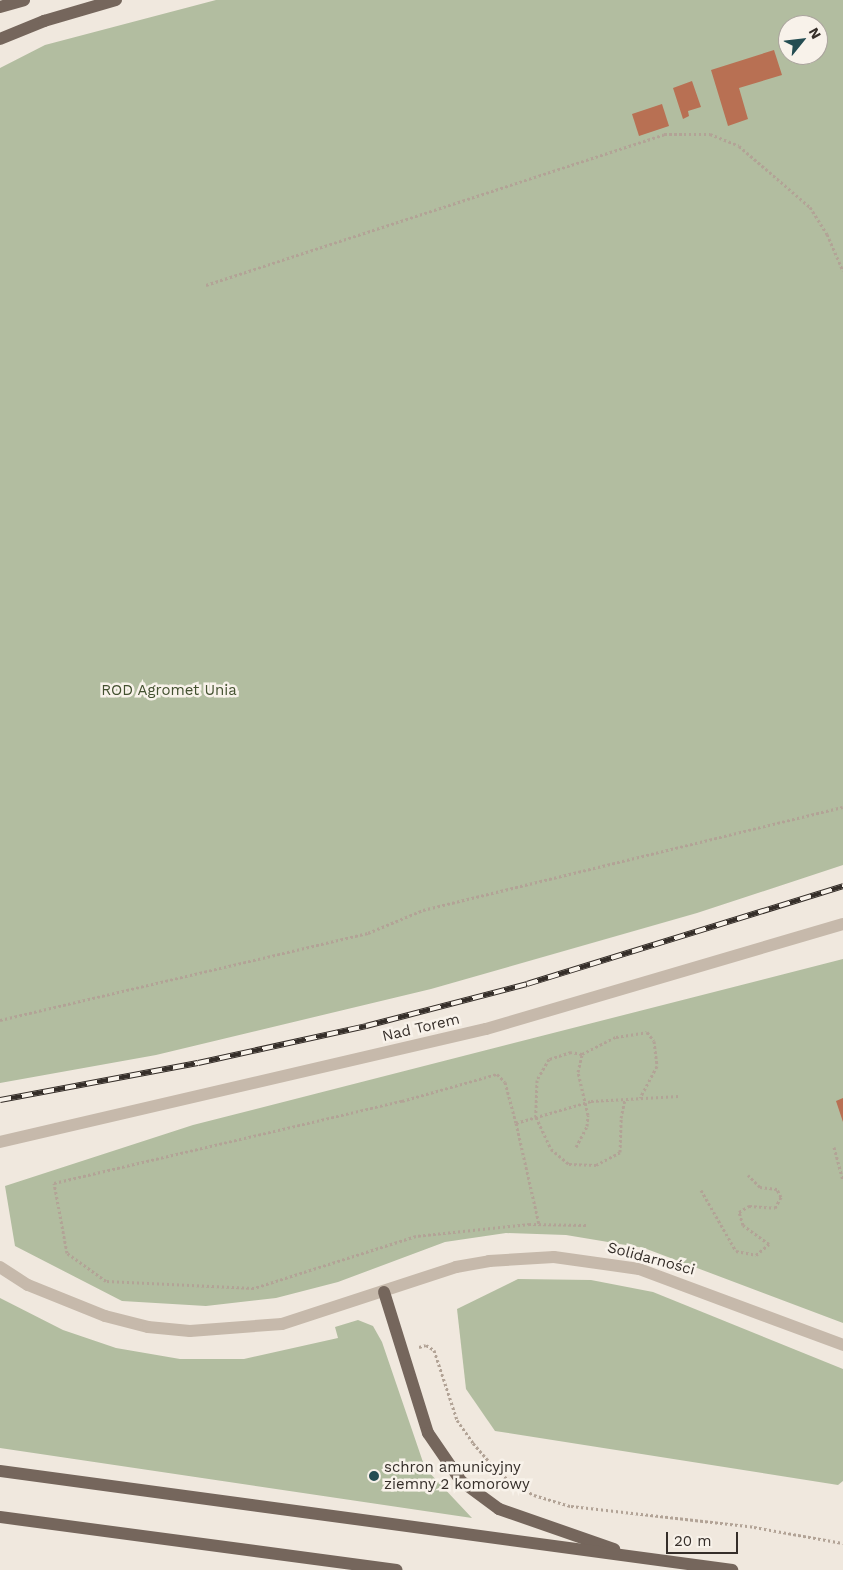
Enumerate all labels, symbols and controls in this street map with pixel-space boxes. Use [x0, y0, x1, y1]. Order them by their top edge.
north arrow [778, 15, 828, 65]
text: N [806, 25, 825, 42]
park label: ROD Agromet Unia [101, 682, 237, 700]
street label: Nad Torem [380, 1010, 462, 1046]
street label: Solidarności [605, 1239, 697, 1279]
place label: schron amunicyjny ziemny 2 komorowy [384, 1458, 530, 1493]
marker: schron amunicyjny ziemny 2 komorowy [368, 1470, 380, 1482]
scale bar [668, 1522, 740, 1554]
text: 20 m [674, 1532, 712, 1550]

